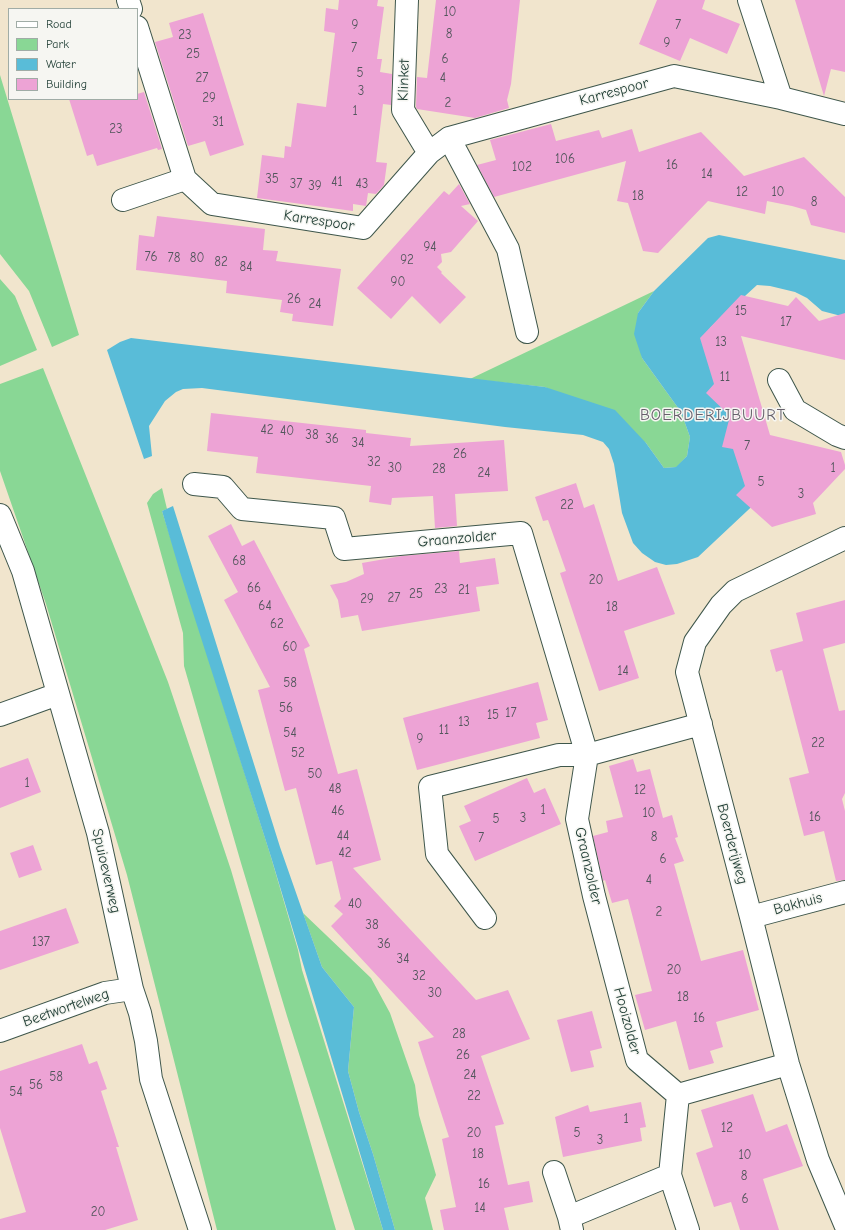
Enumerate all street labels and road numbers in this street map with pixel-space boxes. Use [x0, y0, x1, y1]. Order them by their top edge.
street label: Klinket [394, 59, 414, 101]
street label: Karrespoor [577, 74, 651, 110]
street label: Karrespoor [282, 207, 356, 235]
street label: Graanzolder [417, 527, 497, 551]
street label: Boerderijweg [713, 802, 751, 886]
street label: Graanzolder [570, 825, 606, 907]
street label: Spuioeverweg [88, 827, 124, 915]
street label: Bakhuis [772, 889, 824, 919]
street label: Beetwortelweg [21, 985, 111, 1031]
street label: Hooizolder [609, 985, 645, 1057]

